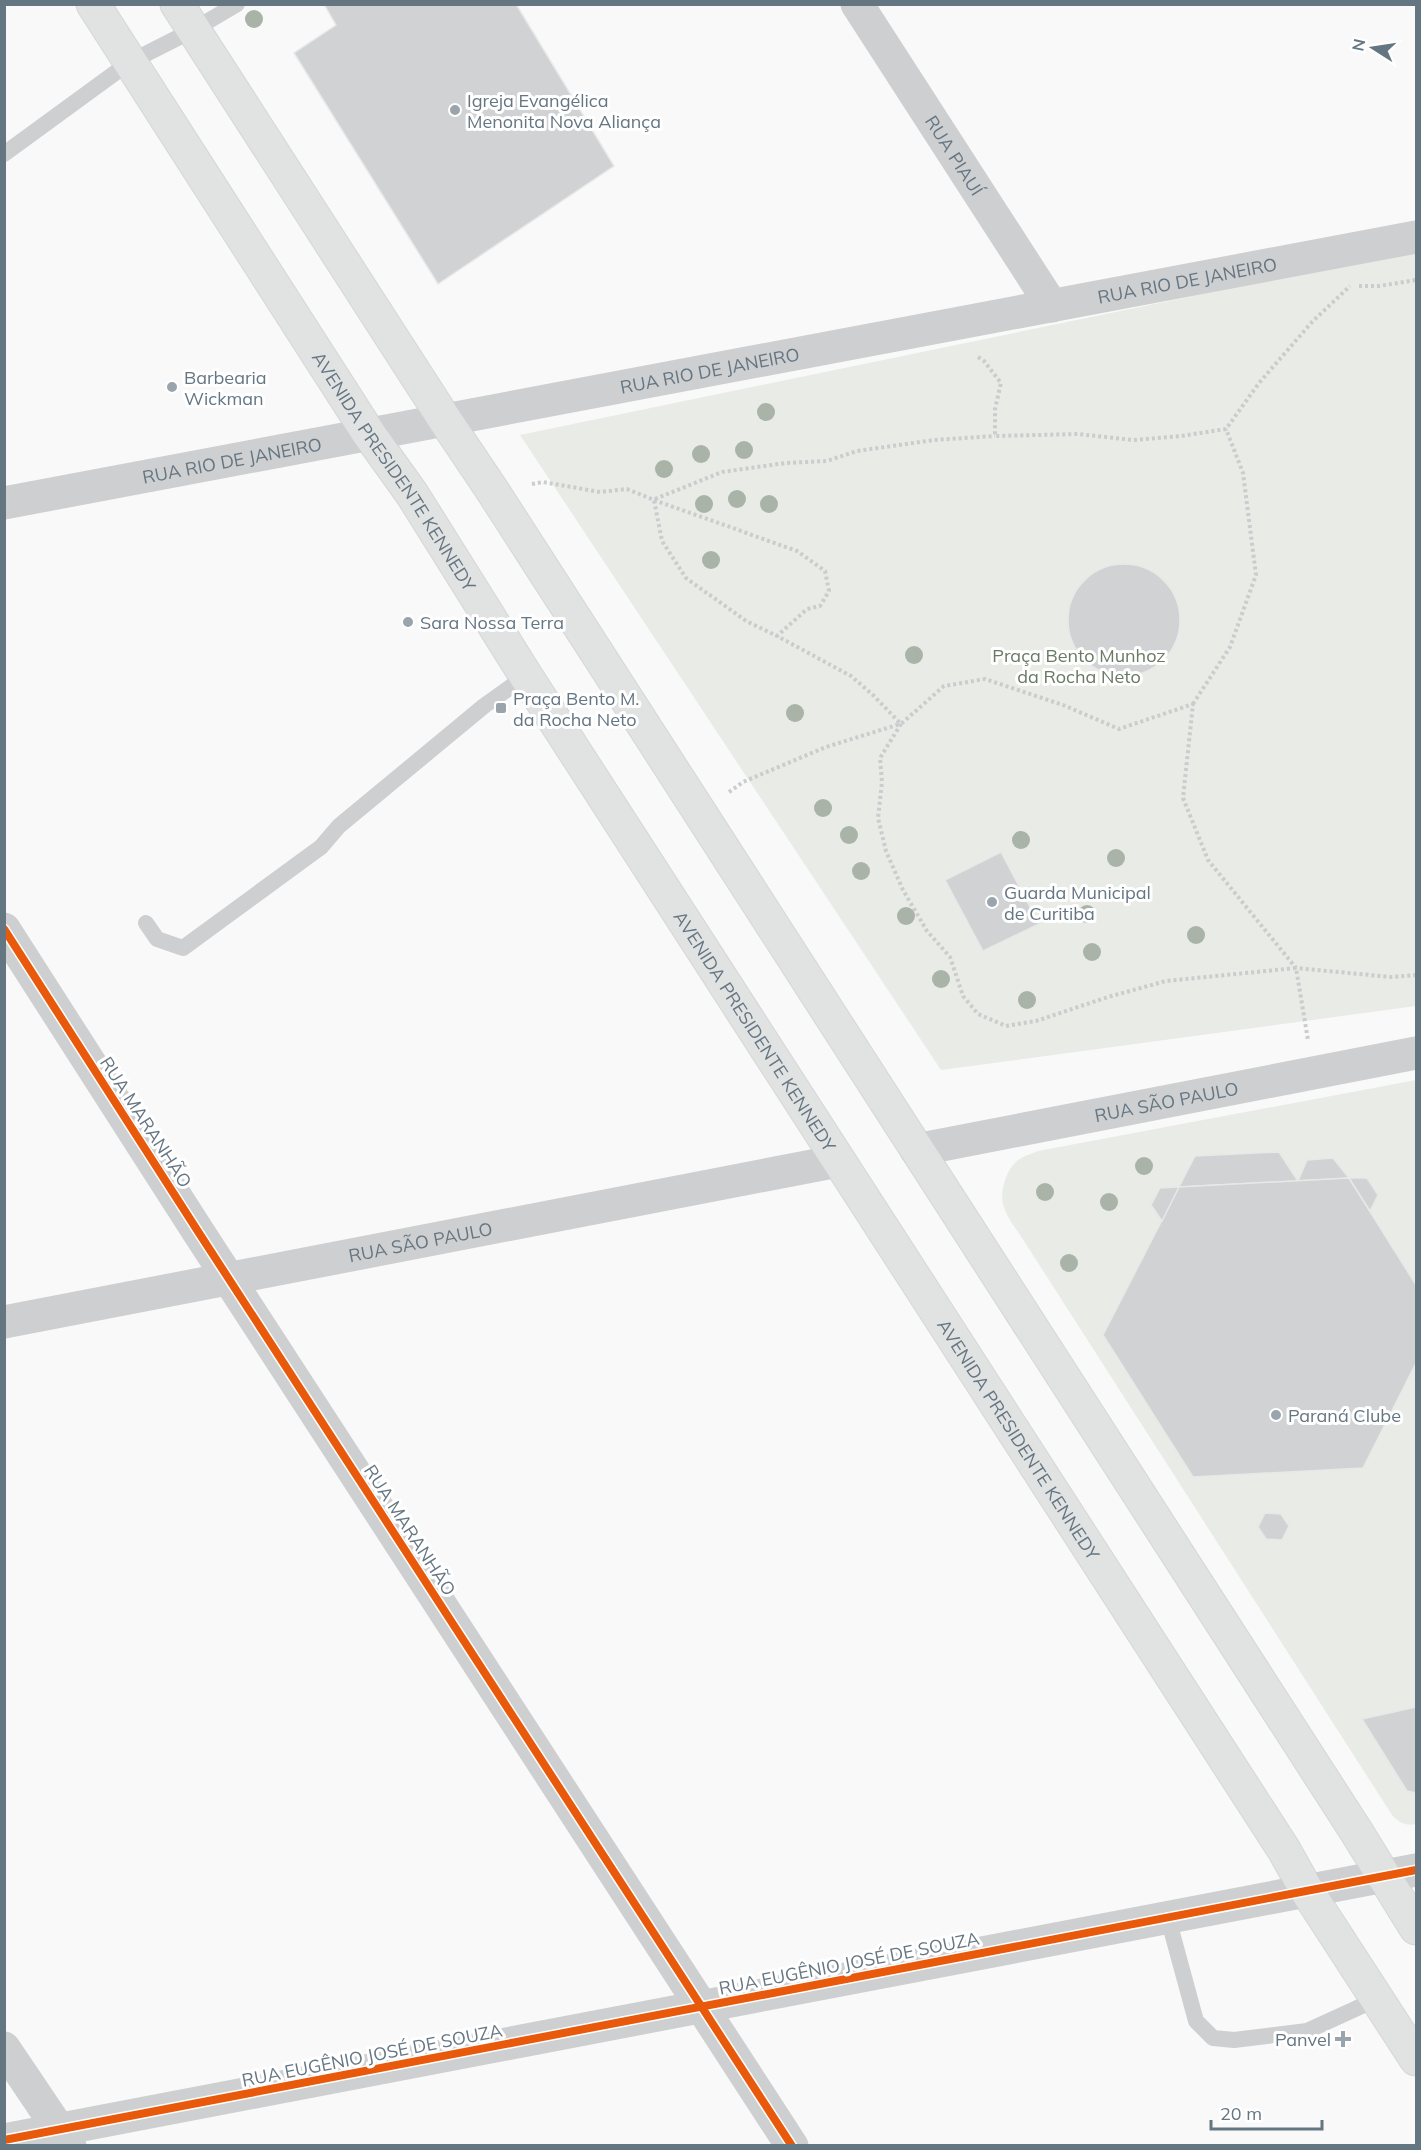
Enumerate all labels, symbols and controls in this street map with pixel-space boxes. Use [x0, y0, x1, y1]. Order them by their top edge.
north arrow [1343, 18, 1403, 78]
text: N [1347, 37, 1369, 53]
place label: Igreja Evangélica Menonita Nova Aliança [467, 89, 661, 133]
marker: Igreja Evangélica Menonita Nova Aliança [448, 103, 462, 117]
street label: RUA PIAUÍ [920, 111, 990, 201]
street label: RUA RIO DE JANEIRO [1096, 252, 1279, 308]
street label: RUA RIO DE JANEIRO [618, 342, 801, 398]
street label: AVENIDA PRESIDENTE KENNEDY [307, 347, 482, 596]
place label: Barbearia Wickman [184, 366, 267, 410]
marker: Barbearia Wickman [165, 380, 179, 394]
street label: RUA RIO DE JANEIRO [140, 432, 324, 488]
place label: Sara Nossa Terra [420, 611, 564, 634]
marker: Sara Nossa Terra [401, 615, 415, 629]
park label: Praça Bento Munhoz da Rocha Neto [992, 644, 1166, 688]
place label: Praça Bento M. da Rocha Neto [513, 687, 639, 731]
marker: Praça Bento M. da Rocha Neto [494, 701, 508, 715]
place label: Guarda Municipal de Curitiba [1004, 881, 1151, 925]
marker: Guarda Municipal de Curitiba [985, 895, 999, 909]
street label: AVENIDA PRESIDENTE KENNEDY [669, 906, 842, 1157]
street label: RUA MARANHÃO [95, 1052, 197, 1192]
street label: RUA SÃO PAULO [1092, 1076, 1240, 1127]
street label: RUA SÃO PAULO [346, 1216, 494, 1267]
street label: AVENIDA PRESIDENTE KENNEDY [933, 1315, 1105, 1565]
place label: Paraná Clube [1288, 1404, 1401, 1427]
marker: Paraná Clube [1269, 1408, 1283, 1422]
street label: RUA MARANHÃO [359, 1460, 461, 1600]
street label: RUA EUGÊNIO JOSÉ DE SOUZA [717, 1926, 981, 2000]
street label: RUA EUGÊNIO JOSÉ DE SOUZA [240, 2018, 504, 2092]
place label: Panvel [1275, 2028, 1331, 2051]
marker: Panvel [1336, 2032, 1350, 2046]
scale bar [1211, 2093, 1322, 2131]
text: 20 m [1220, 2102, 1262, 2125]

